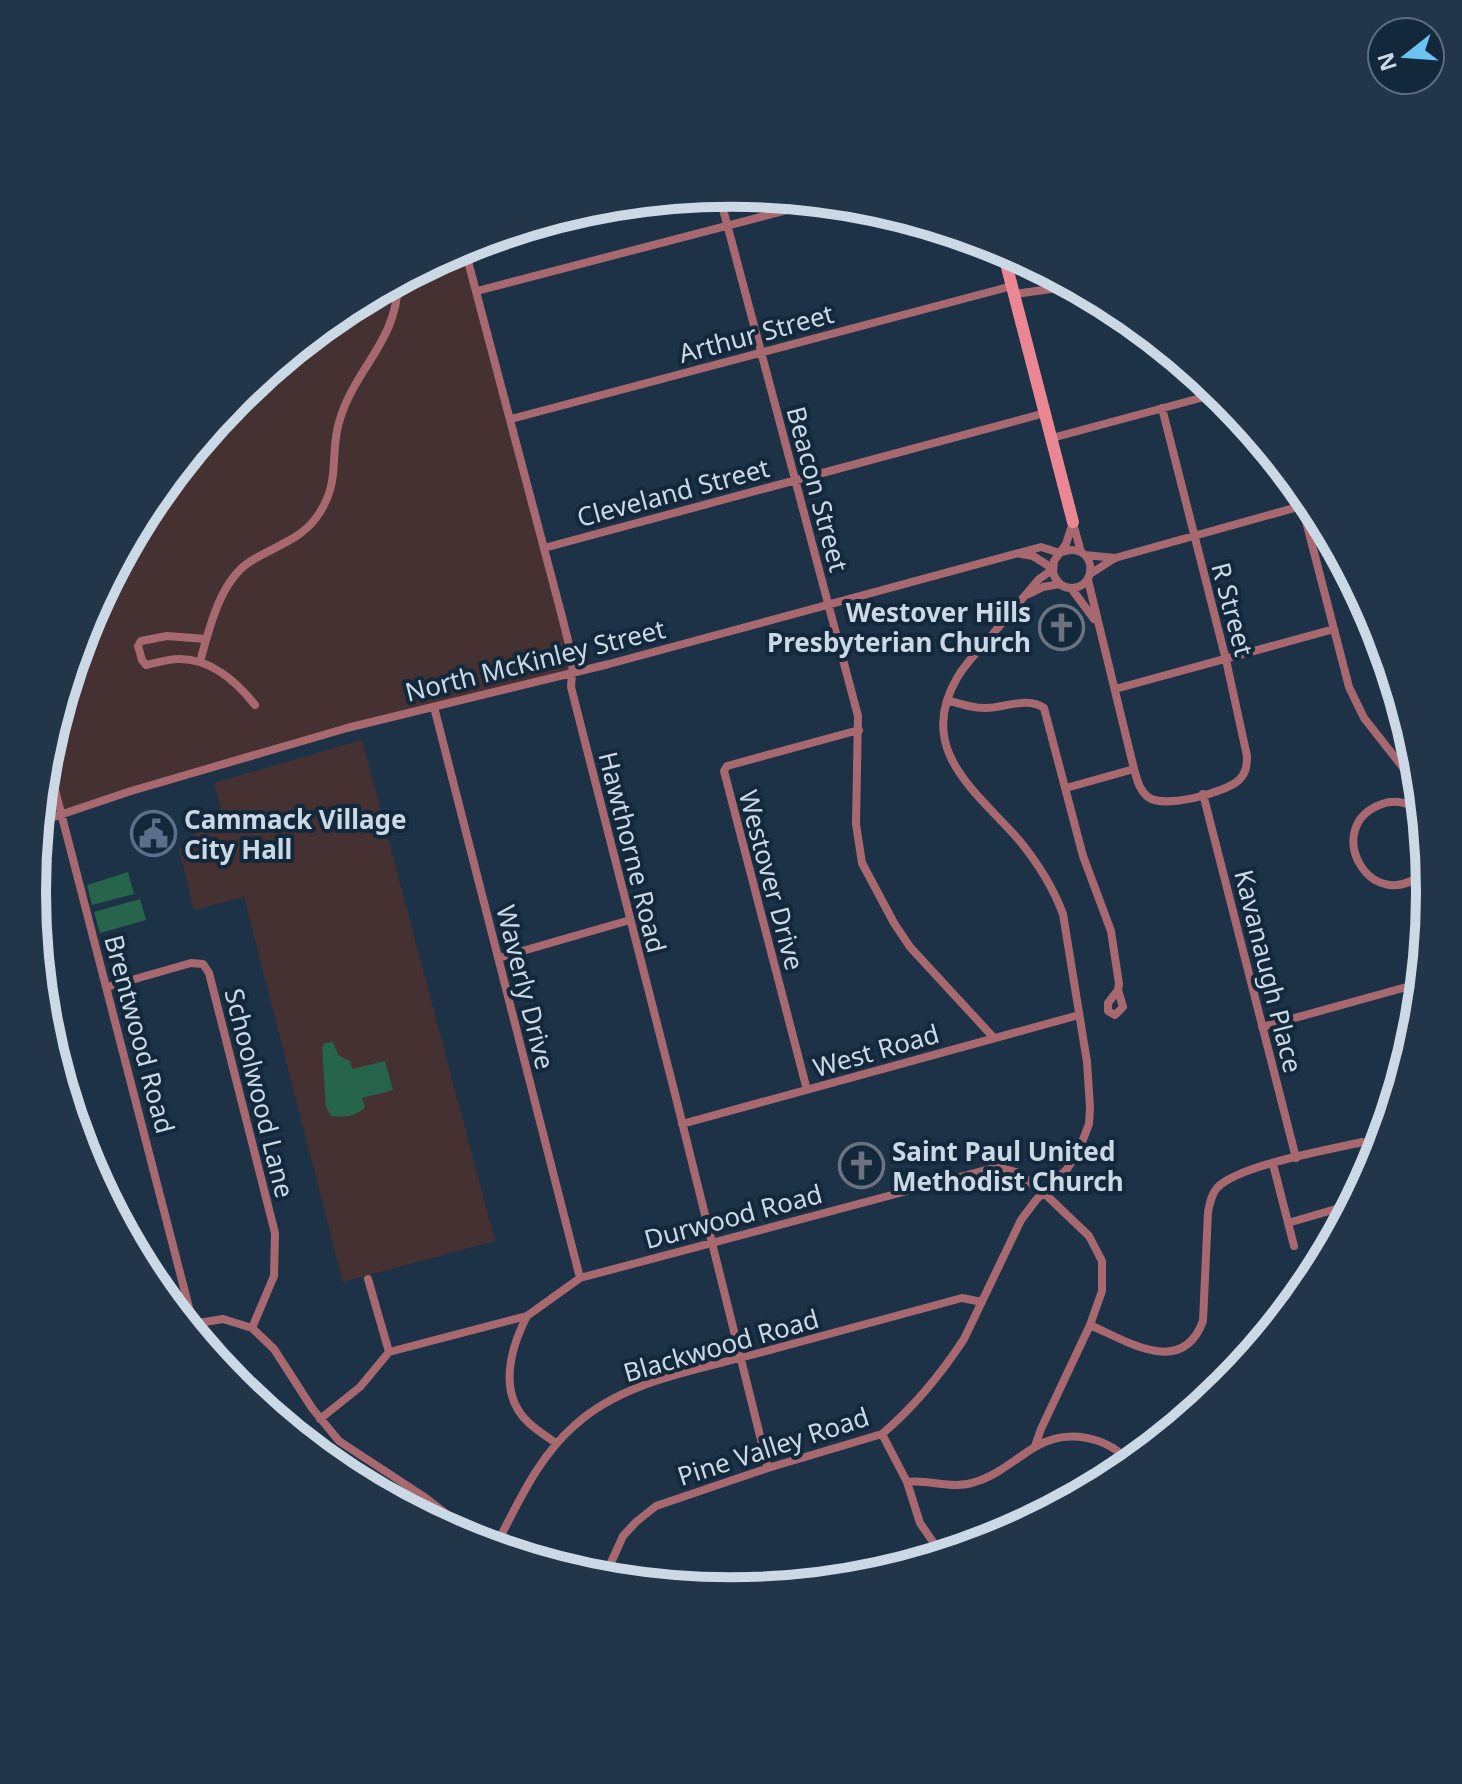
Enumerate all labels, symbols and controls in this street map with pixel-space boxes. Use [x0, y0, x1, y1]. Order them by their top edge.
north arrow [1366, 16, 1446, 96]
text: N [1369, 49, 1403, 75]
street label: Arthur Street [675, 295, 837, 371]
street label: Beacon Street [779, 402, 857, 576]
street label: Cleveland Street [573, 449, 773, 535]
street label: R Street [1203, 558, 1263, 660]
place label: Westover Hills Presbyterian Church [767, 594, 1031, 660]
church icon: Westover Hills Presbyterian Church [1038, 603, 1086, 651]
street label: North McKinley Street [401, 610, 669, 710]
street label: Hawthorne Road [591, 748, 675, 956]
street label: Westover Drive [731, 786, 813, 974]
place label: Cammack Village City Hall [184, 801, 407, 867]
public building icon: Cammack Village City Hall [129, 810, 177, 858]
street label: Kavanaugh Place [1226, 866, 1312, 1076]
street label: Waverly Drive [488, 901, 564, 1073]
street label: Brentwood Road [96, 931, 184, 1137]
street label: Schoolwood Lane [217, 985, 303, 1201]
street label: West Road [809, 1015, 943, 1085]
place label: Saint Paul United Methodist Church [892, 1133, 1124, 1199]
church icon: Saint Paul United Methodist Church [837, 1142, 885, 1190]
street label: Durwood Road [640, 1175, 826, 1257]
street label: Blackwood Road [619, 1300, 823, 1390]
street label: Pine Valley Road [672, 1398, 874, 1494]

